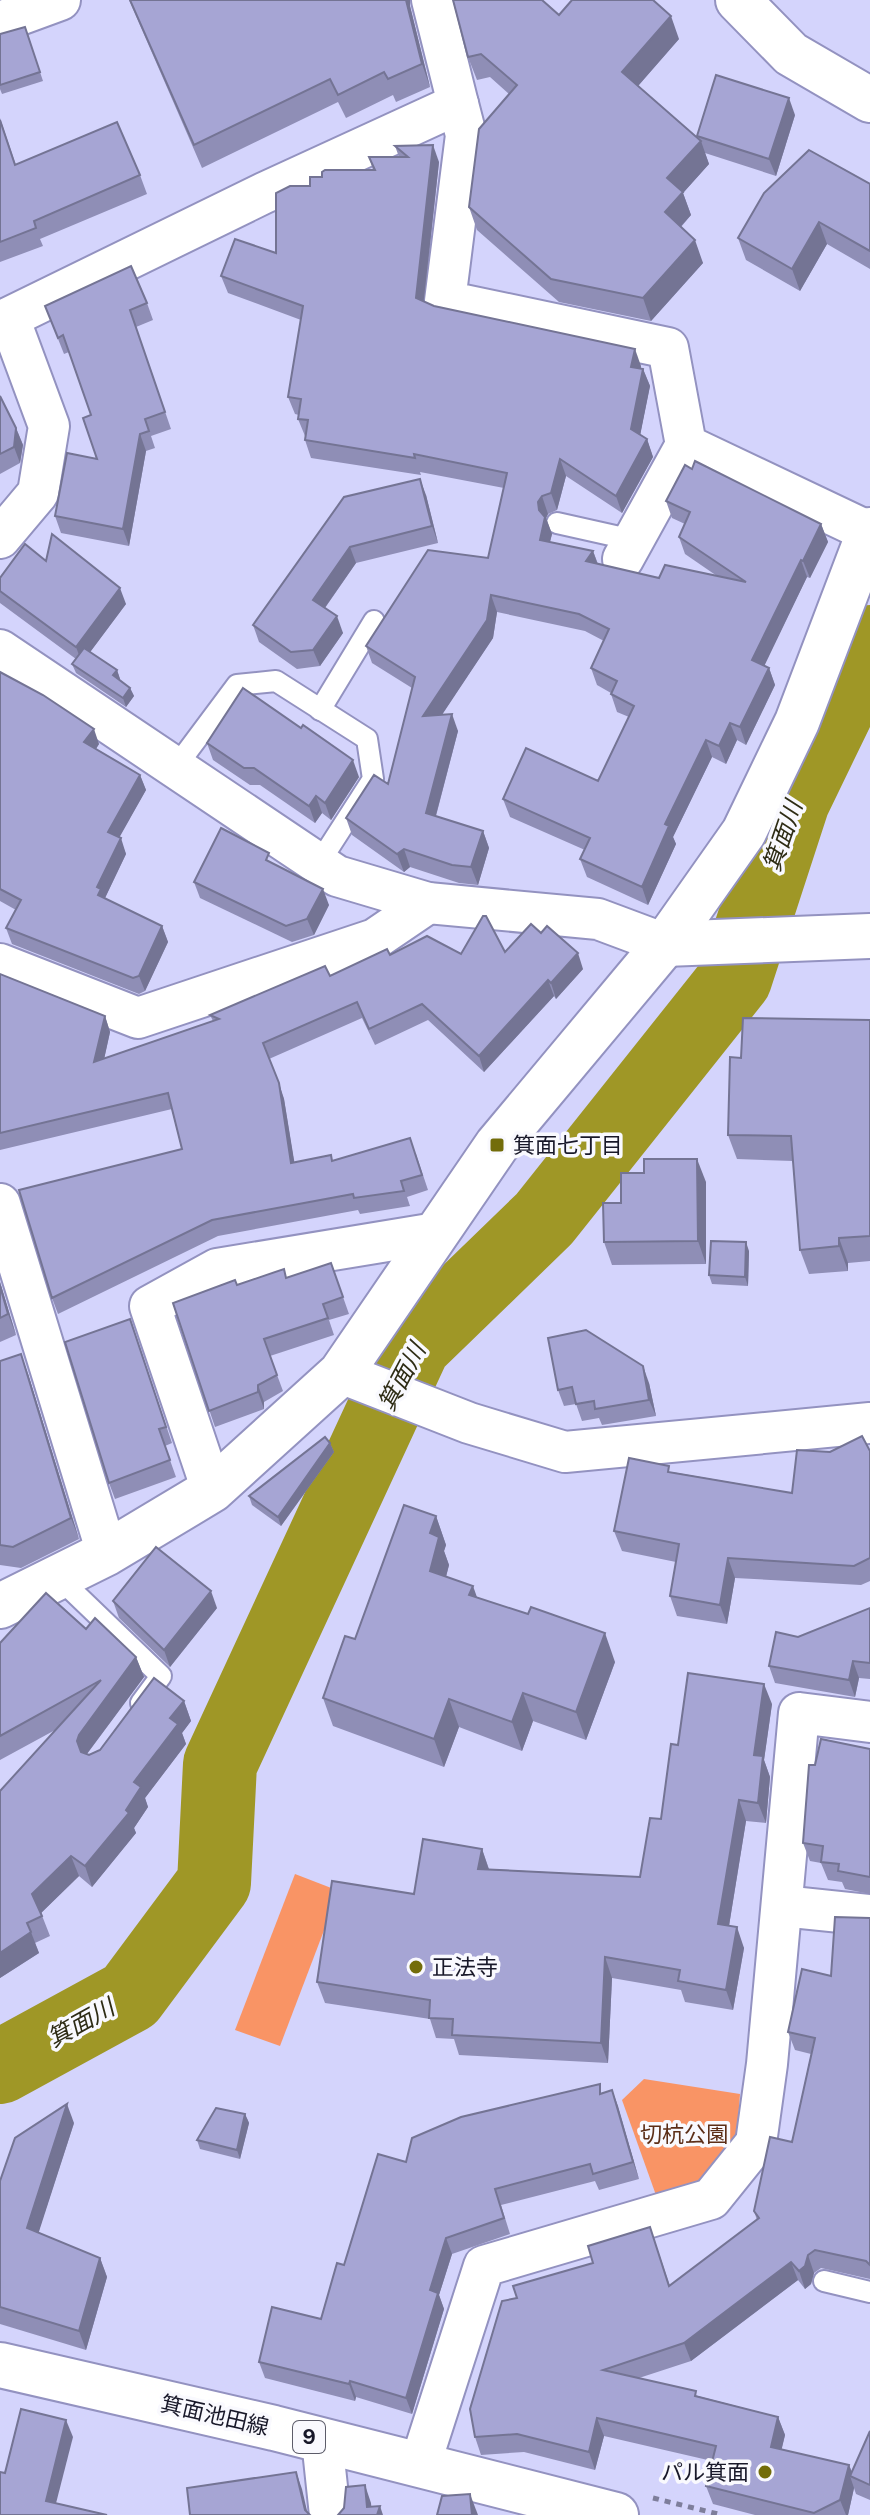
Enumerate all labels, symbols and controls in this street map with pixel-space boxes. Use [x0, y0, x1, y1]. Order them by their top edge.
water label: 箕面川 [757, 794, 808, 874]
place label: 箕面七丁目 [513, 1132, 623, 1158]
marker: 箕面七丁目 [488, 1136, 506, 1154]
water label: 箕面川 [372, 1336, 432, 1415]
place label: 正法寺 [432, 1954, 498, 1980]
marker: 正法寺 [407, 1958, 425, 1976]
water label: 箕面川 [42, 1991, 121, 2052]
park label: 切杭公園 [640, 2121, 728, 2147]
street label: 箕面池田線 [158, 2390, 272, 2440]
road number: 9 [293, 2421, 325, 2453]
place label: パル箕面 [661, 2459, 749, 2485]
marker: パル箕面 [756, 2463, 774, 2481]

